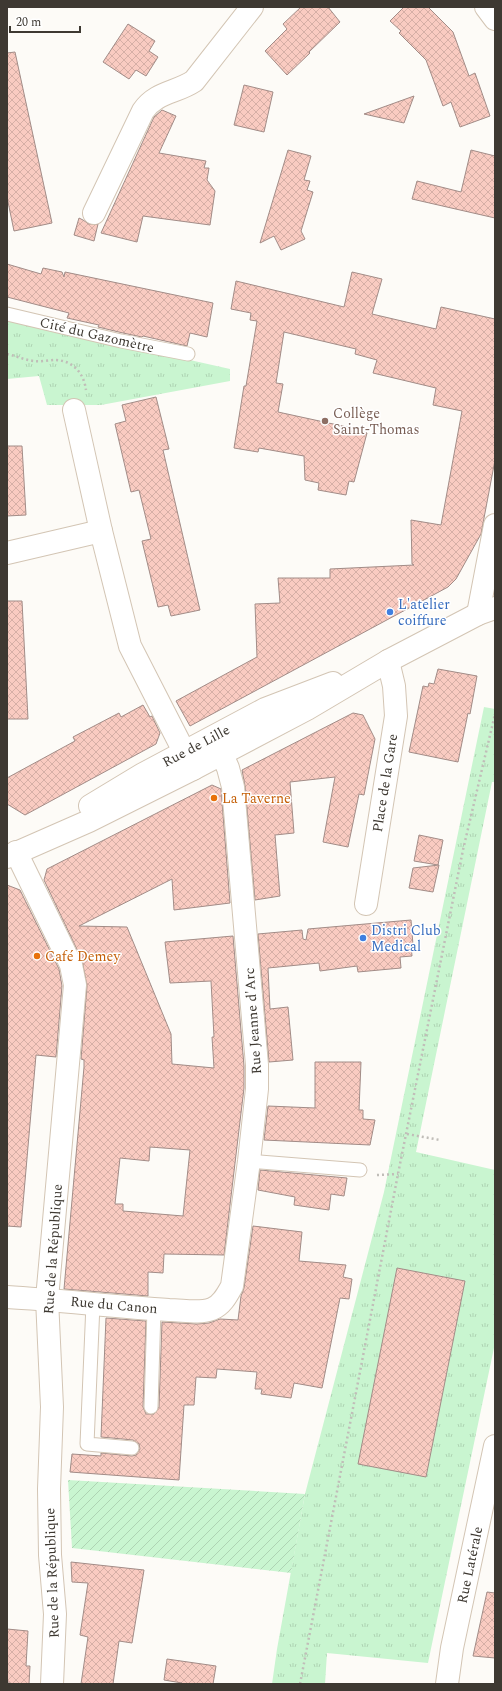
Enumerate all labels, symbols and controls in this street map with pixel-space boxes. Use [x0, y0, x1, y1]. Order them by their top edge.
scale bar [10, 8, 80, 34]
text: 20 m [16, 13, 41, 32]
street label: Cité du Gazomètre [38, 312, 156, 358]
place label: Collège Saint-Thomas [333, 403, 419, 440]
marker: Collège Saint-Thomas [320, 416, 330, 426]
place label: L'atelier coiffure [398, 594, 450, 631]
marker: L'atelier coiffure [385, 607, 395, 617]
street label: Rue de Lille [159, 719, 234, 773]
street label: Place de la Gare [367, 732, 403, 834]
place label: La Taverne [222, 788, 291, 809]
marker: La Taverne [209, 793, 219, 803]
place label: Distri Club Medical [371, 920, 441, 957]
marker: Distri Club Medical [358, 933, 368, 943]
place label: Café Demey [45, 946, 121, 967]
marker: Café Demey [32, 951, 42, 961]
street label: Rue Jeanne d'Arc [239, 967, 267, 1075]
street label: Rue de la République [38, 1183, 68, 1315]
street label: Rue du Canon [70, 1291, 158, 1319]
street label: Rue de la République [39, 1507, 65, 1639]
street label: Rue Latérale [452, 1524, 488, 1605]

